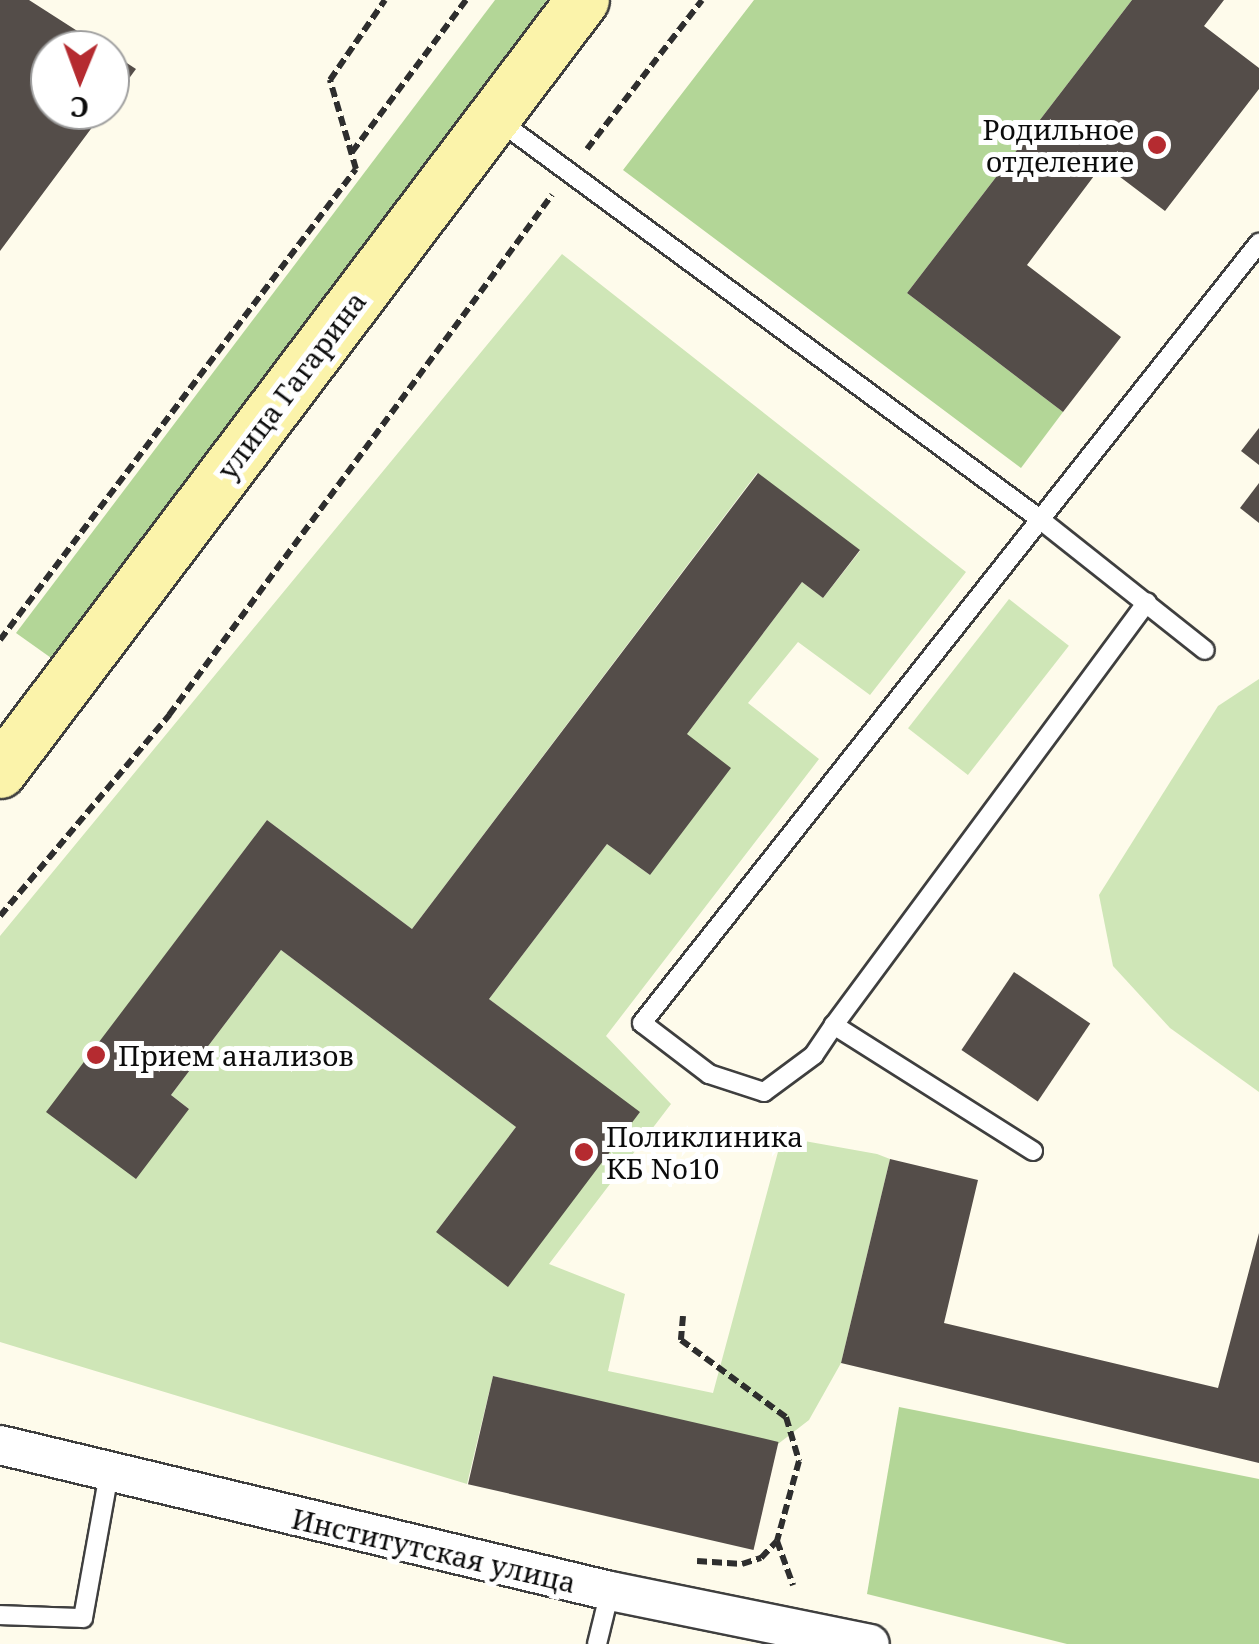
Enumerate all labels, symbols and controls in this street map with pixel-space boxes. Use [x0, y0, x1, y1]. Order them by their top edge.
north arrow [30, 30, 130, 130]
text: С [70, 89, 89, 127]
place label: Родильное отделение [982, 112, 1134, 178]
marker: Родильное отделение [1144, 132, 1170, 158]
street label: улица Гагарина [210, 285, 372, 485]
place label: Прием анализов [118, 1038, 354, 1072]
marker: Прием анализов [83, 1042, 109, 1068]
place label: Поликлиника КБ No10 [606, 1119, 803, 1185]
marker: Поликлиника КБ No10 [571, 1139, 597, 1165]
street label: Институтская улица [289, 1501, 579, 1599]

